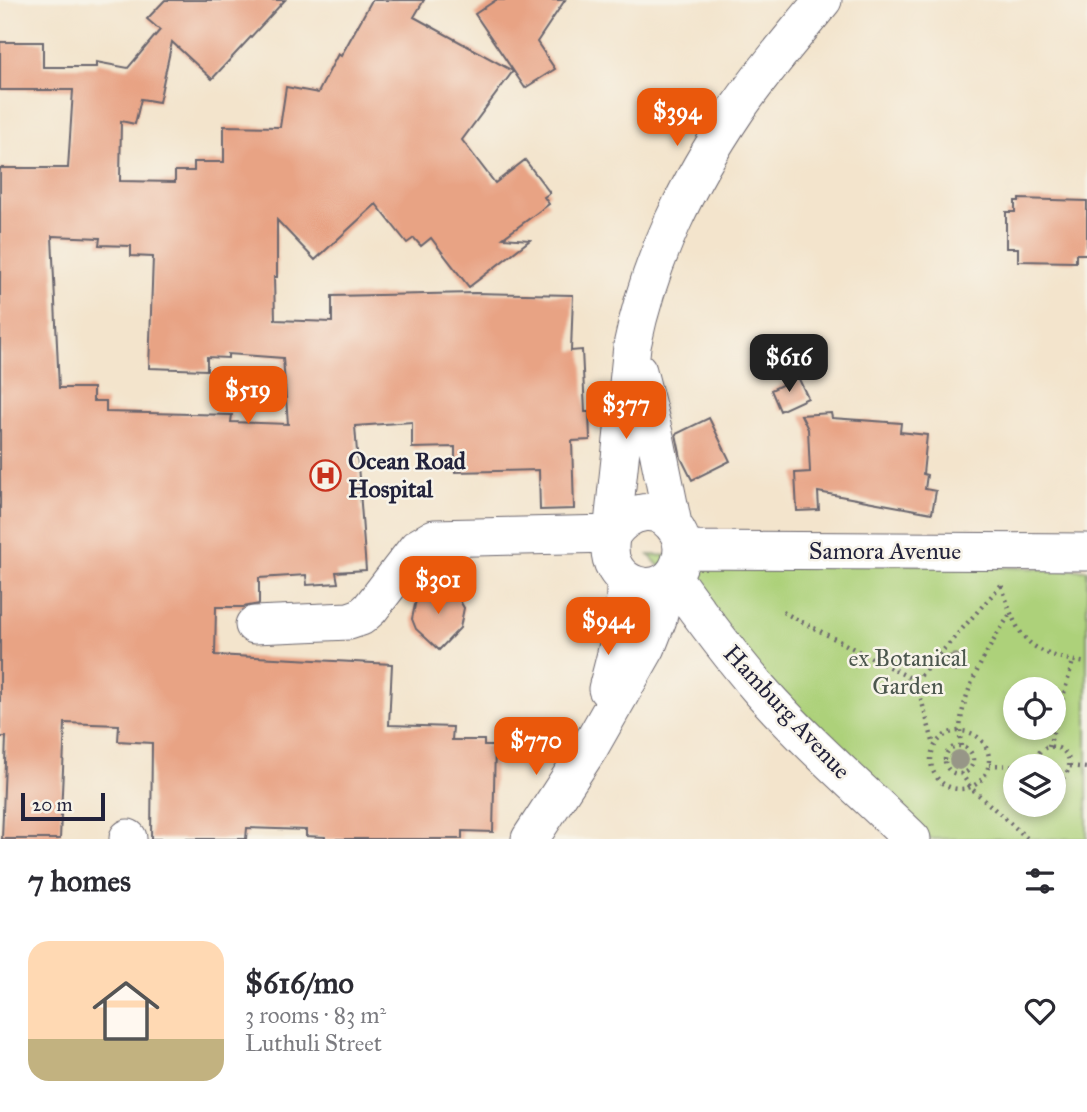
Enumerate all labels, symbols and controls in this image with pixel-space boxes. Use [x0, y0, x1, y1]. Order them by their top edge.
pin: $394 [636, 88, 718, 148]
text: $394 [653, 97, 701, 125]
pin: $616 [748, 334, 830, 394]
text: $616 [766, 343, 812, 371]
pin: $519 [207, 366, 289, 426]
text: $519 [225, 375, 271, 403]
pin: $377 [585, 382, 667, 441]
text: $377 [602, 390, 650, 418]
place label: Ocean Road Hospital [348, 446, 467, 504]
hospital icon: Ocean Road Hospital [308, 458, 342, 492]
street label: Samora Avenue [809, 536, 961, 566]
pin: $301 [397, 556, 479, 616]
text: $301 [415, 565, 461, 593]
pin: $944 [567, 598, 649, 657]
text: $944 [582, 606, 634, 634]
street label: Hamburg Avenue [717, 639, 857, 785]
park label: ex Botanical Garden [849, 643, 968, 701]
map controls [1003, 677, 1066, 817]
button: locate [1003, 677, 1066, 740]
pin: $770 [495, 718, 577, 777]
text: $770 [510, 726, 562, 754]
button: layers [1003, 754, 1066, 817]
scale bar [21, 790, 105, 822]
text: 20 m [32, 793, 73, 816]
icon: filters [1021, 862, 1059, 900]
text: 7 homes [28, 863, 131, 899]
text: $616/mo [245, 965, 354, 1001]
icon: home [84, 969, 168, 1053]
icon: heart [1021, 992, 1059, 1030]
text: 3 rooms · 83 m² [245, 1001, 386, 1029]
text: Luthuli Street [245, 1029, 382, 1057]

